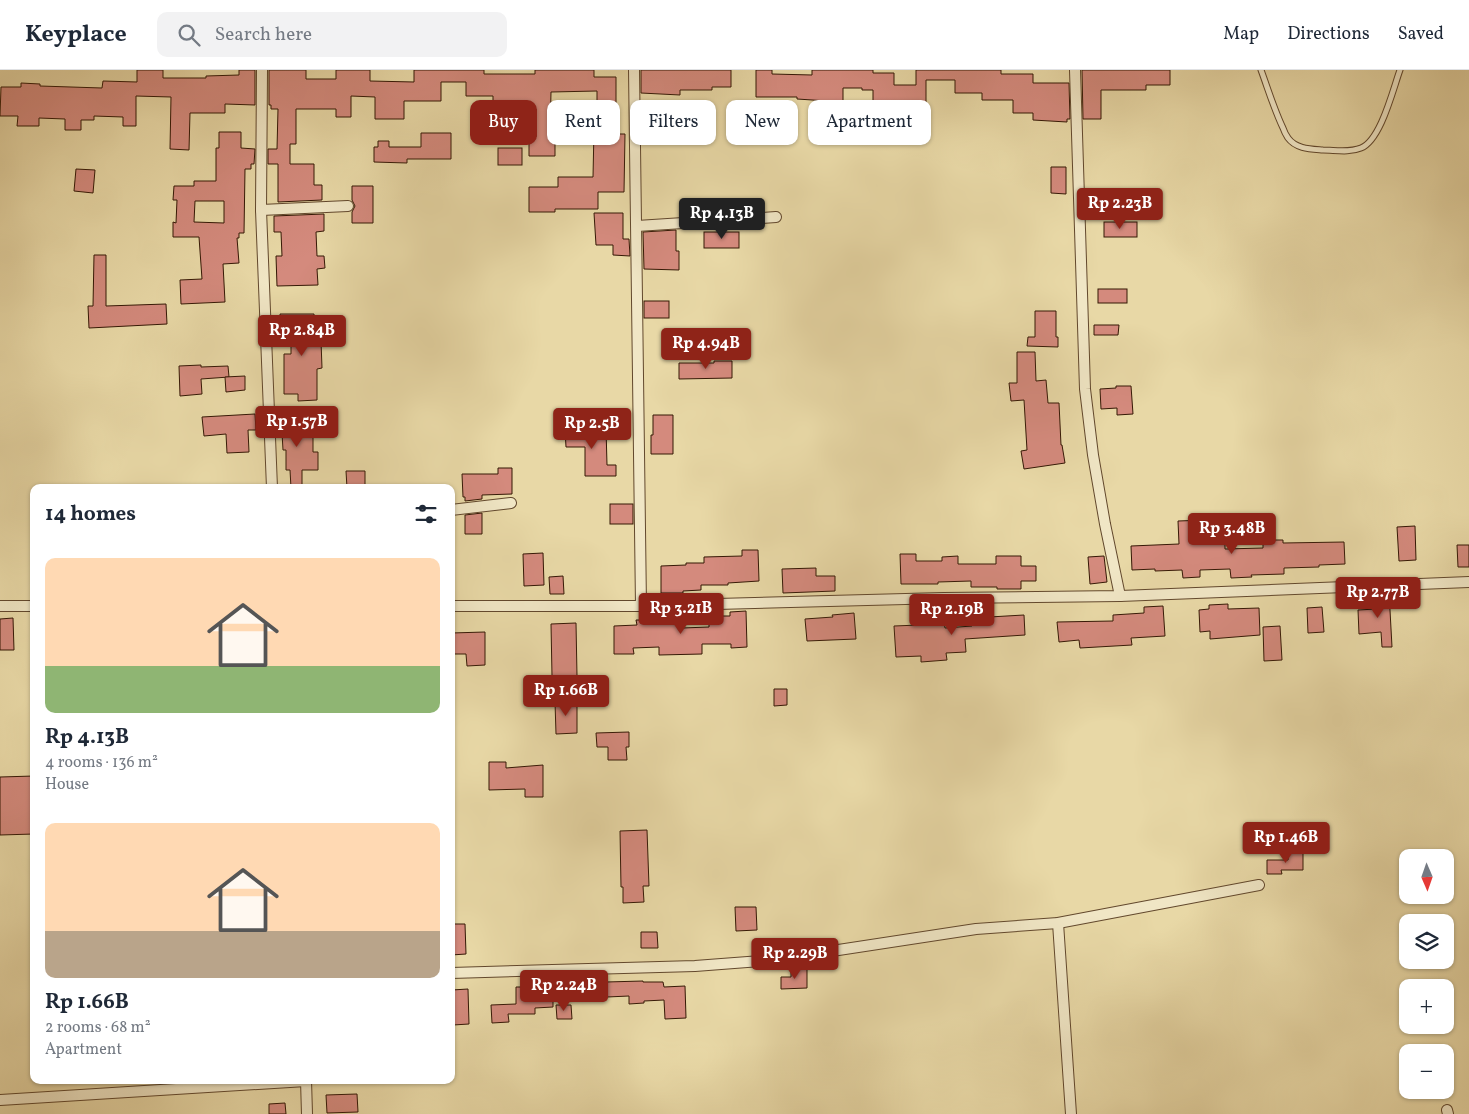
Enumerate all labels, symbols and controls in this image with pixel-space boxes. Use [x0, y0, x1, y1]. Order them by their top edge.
search box [157, 12, 507, 57]
text: Keyplace [25, 18, 127, 52]
icon: search [175, 21, 203, 49]
text: Search here [215, 22, 312, 48]
text: Map [1223, 22, 1259, 47]
text: Directions [1287, 22, 1370, 47]
text: Saved [1398, 22, 1444, 47]
chip: Buy [470, 100, 537, 145]
chip: Rent [547, 100, 620, 145]
chip: Filters [630, 100, 716, 145]
chip: New [726, 100, 798, 145]
chip: Apartment [808, 100, 931, 145]
pin: Rp 2.23B [1068, 188, 1172, 230]
text: Rp 2.23B [1088, 193, 1152, 215]
pin: Rp 4.13B [670, 198, 774, 240]
text: Rp 4.13B [690, 203, 754, 225]
pin: Rp 2.84B [250, 314, 354, 357]
text: Rp 2.84B [269, 320, 335, 342]
pin: Rp 4.94B [654, 328, 758, 370]
text: Rp 4.94B [672, 333, 740, 355]
pin: Rp 1.57B [245, 406, 349, 448]
pin: Rp 2.5B [546, 408, 638, 450]
text: Rp 1.57B [266, 411, 328, 433]
text: Rp 2.5B [564, 413, 620, 435]
text: 14 homes [45, 500, 136, 529]
icon: filters [412, 500, 440, 528]
pin: Rp 3.48B [1180, 512, 1284, 555]
text: Rp 3.48B [1199, 518, 1265, 540]
pin: Rp 2.77B [1326, 576, 1430, 619]
text: Rp 2.77B [1347, 582, 1409, 604]
icon: home [198, 590, 288, 680]
pin: Rp 3.21B [629, 592, 733, 635]
pin: Rp 2.19B [900, 594, 1004, 636]
text: Rp 3.21B [650, 598, 712, 620]
text: Rp 2.19B [920, 599, 984, 621]
pin: Rp 1.66B [514, 674, 618, 717]
text: Rp 1.66B [534, 680, 598, 702]
text: Rp 4.13B [45, 723, 129, 752]
text: 4 rooms · 136 m² [45, 752, 158, 774]
text: House [45, 774, 89, 796]
pin: Rp 1.46B [1234, 822, 1338, 864]
text: Rp 1.46B [1254, 827, 1318, 849]
north arrow [1399, 849, 1454, 904]
map controls [1399, 849, 1454, 1099]
icon: home [198, 855, 288, 945]
button: layers [1399, 914, 1454, 969]
pin: Rp 2.29B [743, 938, 847, 980]
text: Rp 2.29B [762, 943, 828, 965]
pin: Rp 2.24B [512, 970, 616, 1012]
text: Rp 2.24B [531, 975, 597, 997]
button: + [1399, 979, 1454, 1034]
text: Rp 1.66B [45, 988, 129, 1017]
text: 2 rooms · 68 m² [45, 1017, 151, 1039]
text: Apartment [45, 1039, 122, 1061]
button: − [1399, 1044, 1454, 1099]

